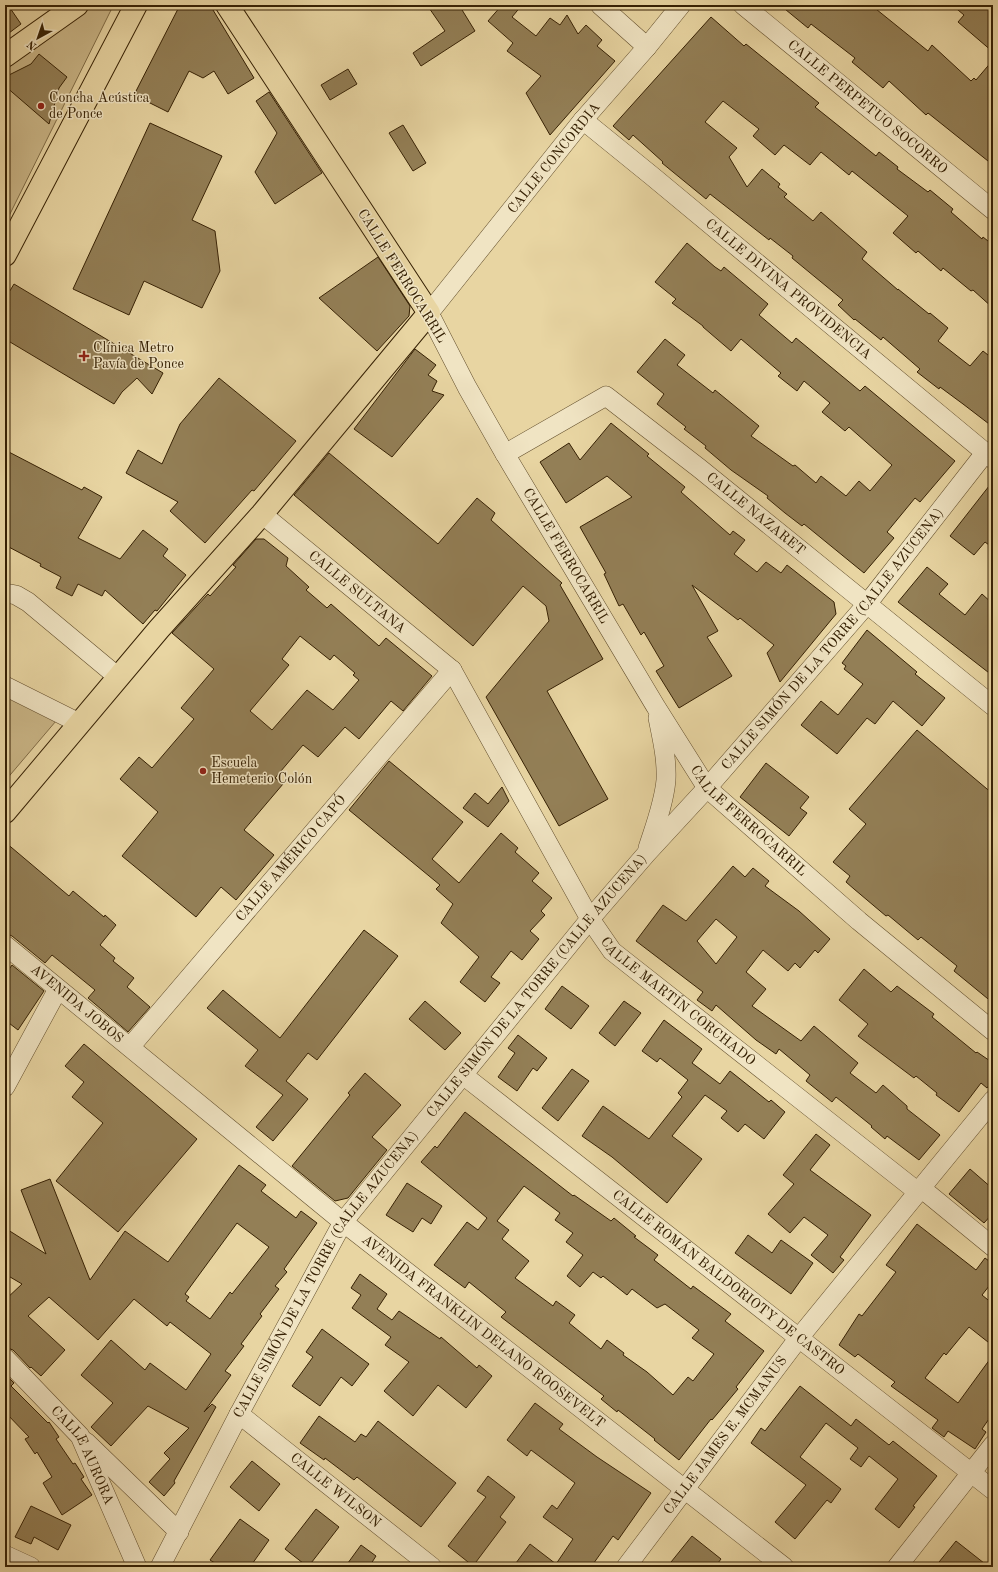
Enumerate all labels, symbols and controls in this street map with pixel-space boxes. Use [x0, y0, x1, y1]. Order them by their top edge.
north arrow [18, 18, 58, 58]
text: N [25, 37, 39, 51]
street label: CALLE PERPETUO SOCORRO [785, 38, 950, 177]
place label: Concha Acústica de Ponce [49, 91, 150, 121]
street label: CALLE CONCORDIA [505, 100, 603, 216]
marker: Concha Acústica de Ponce [36, 101, 46, 111]
street label: CALLE FERROCARRIL [355, 207, 449, 345]
street label: CALLE DIVINA PROVIDENCIA [703, 216, 874, 362]
place label: Clínica Metro Pavía de Ponce [93, 341, 184, 371]
marker: Clínica Metro Pavía de Ponce [78, 350, 90, 362]
street label: CALLE NAZARET [704, 470, 808, 558]
street label: CALLE FERROCARRIL [520, 486, 612, 626]
street label: CALLE SIMÓN DE LA TORRE (CALLE AZUCENA) [719, 506, 946, 773]
street label: CALLE SULTANA [306, 548, 409, 636]
place label: Escuela Hemeterio Colón [211, 756, 313, 786]
street label: CALLE FERROCARRIL [688, 763, 809, 879]
marker: Escuela Hemeterio Colón [198, 766, 208, 776]
street label: CALLE AMÉRICO CAPÓ [233, 790, 349, 924]
street label: CALLE SIMÓN DE LA TORRE (CALLE AZUCENA) [424, 852, 650, 1120]
street label: CALLE MARTÍN CORCHADO [598, 935, 758, 1068]
street label: AVENIDA JOBOS [28, 962, 126, 1046]
street label: CALLE SIMÓN DE LA TORRE (CALLE AZUCENA) [231, 1129, 421, 1420]
street label: CALLE ROMÁN BALDORIOTY DE CASTRO [610, 1188, 847, 1378]
street label: AVENIDA FRANKLIN DELANO ROOSEVELT [359, 1232, 607, 1431]
street label: CALLE JAMES E. MCMANUS [661, 1353, 790, 1517]
street label: CALLE AURORA [48, 1403, 116, 1507]
street label: CALLE WILSON [288, 1450, 383, 1530]

